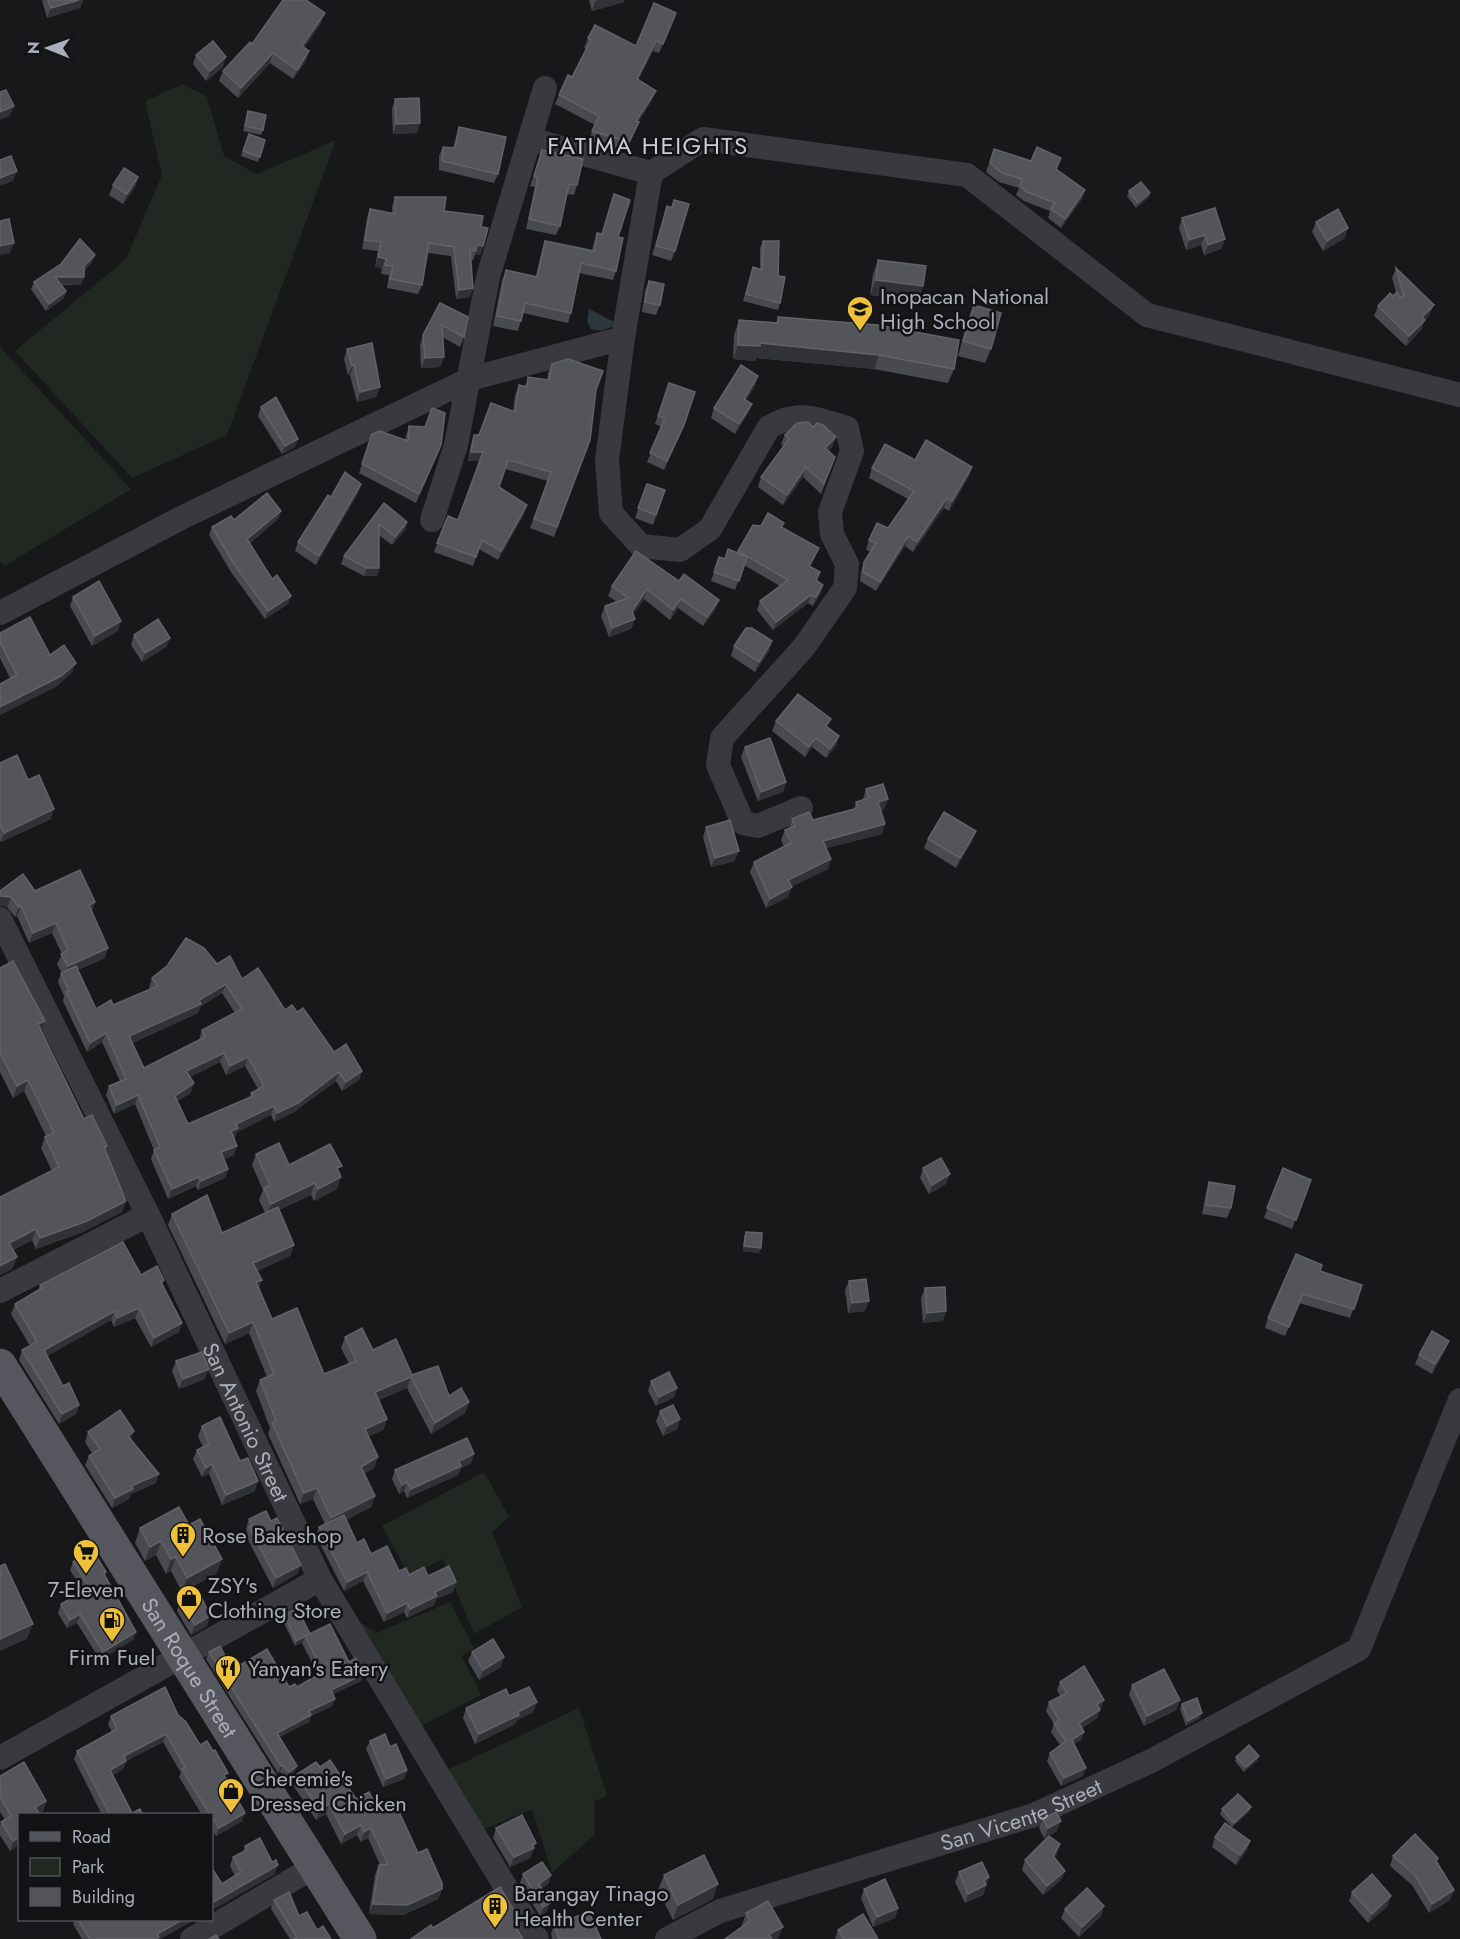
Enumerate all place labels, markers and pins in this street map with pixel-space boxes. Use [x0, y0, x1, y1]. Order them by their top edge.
place label: Inopacan National High School [880, 280, 1049, 337]
school or university icon: Inopacan National High School [845, 294, 875, 332]
place label: Rose Bakeshop [202, 1519, 342, 1551]
building icon: Rose Bakeshop [168, 1520, 198, 1558]
supermarket icon: 7-Eleven [71, 1537, 101, 1575]
place label: ZSY's Clothing Store [208, 1569, 341, 1626]
place label: 7-Eleven [48, 1573, 124, 1605]
shop icon: ZSY's Clothing Store [174, 1583, 204, 1621]
fuel station icon: Firm Fuel [97, 1605, 127, 1643]
place label: Firm Fuel [69, 1641, 155, 1673]
place label: Yanyan's Eatery [248, 1652, 388, 1684]
restaurant icon: Yanyan's Eatery [213, 1653, 243, 1691]
place label: Cheremie's Dressed Chicken [250, 1762, 407, 1819]
shop icon: Cheremie's Dressed Chicken [216, 1776, 246, 1814]
place label: Barangay Tinago Health Center [514, 1877, 668, 1934]
building icon: Barangay Tinago Health Center [480, 1891, 510, 1929]

